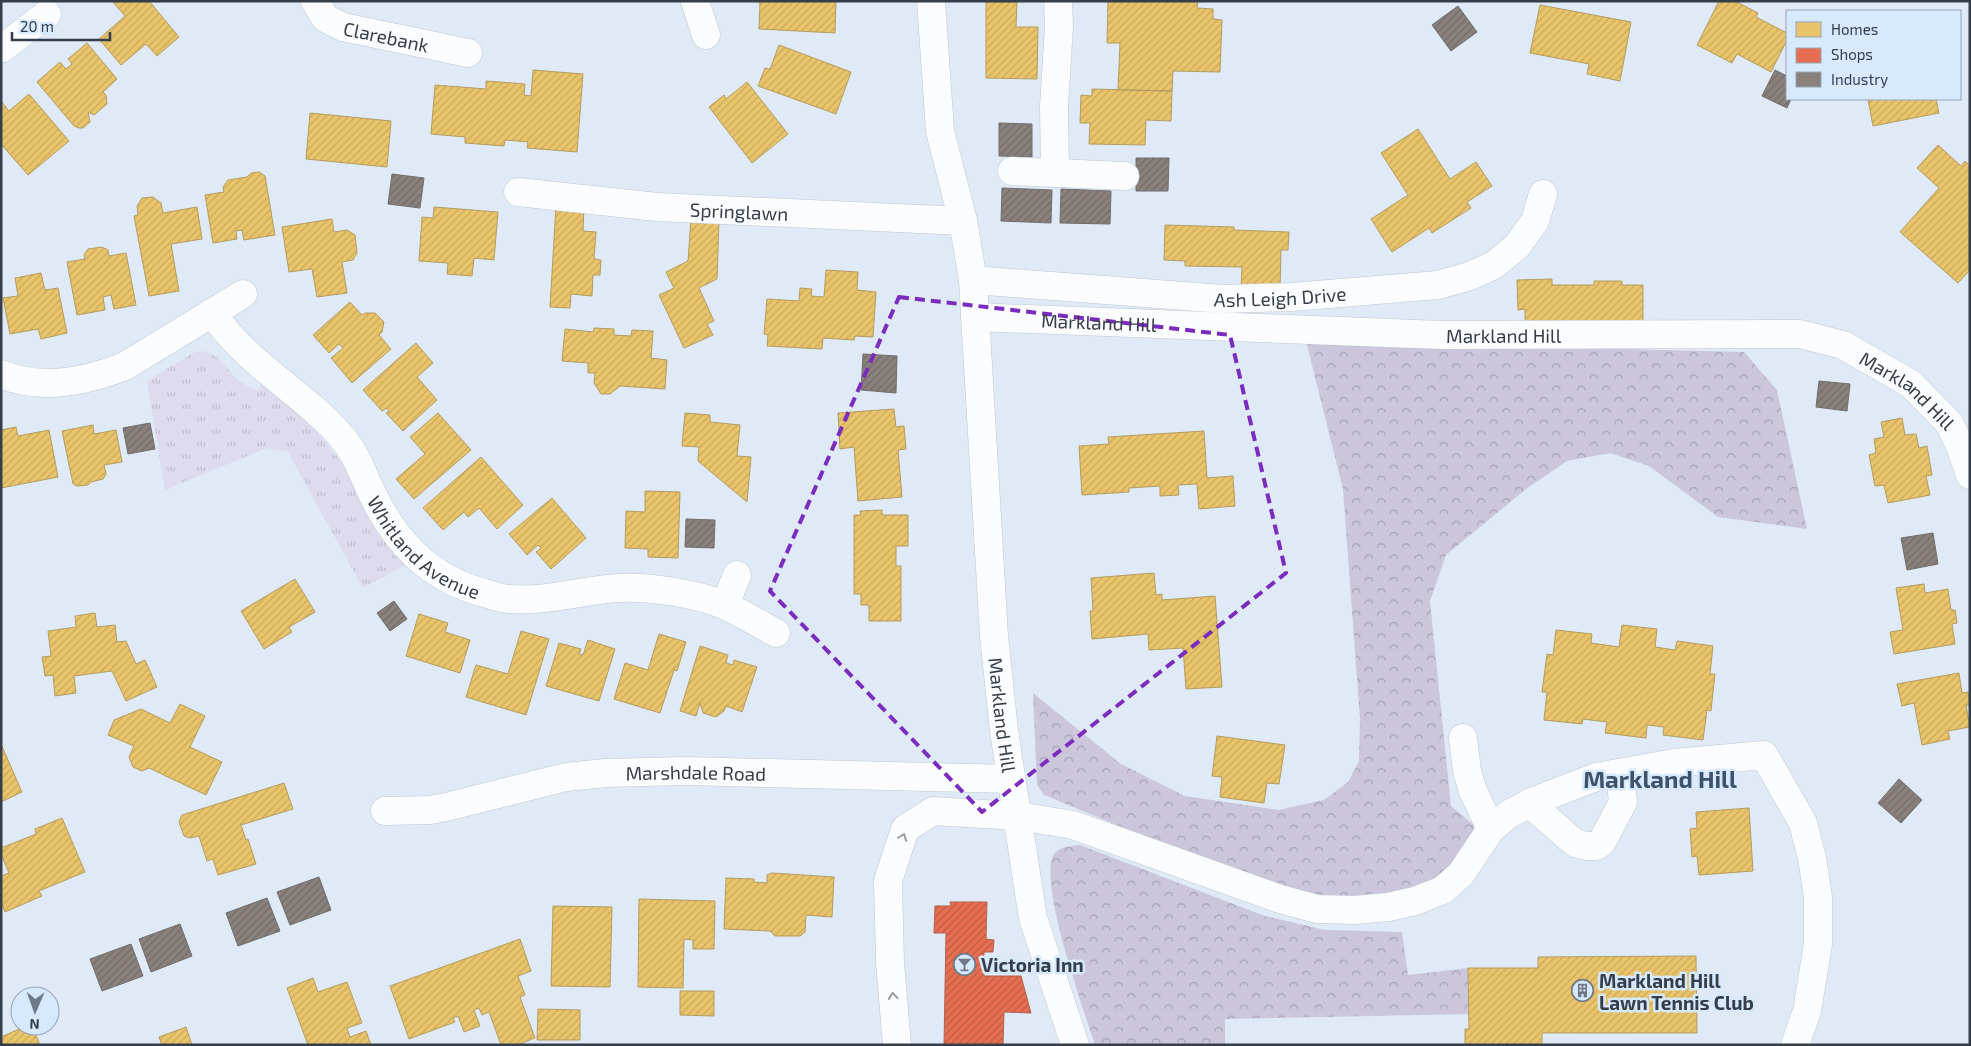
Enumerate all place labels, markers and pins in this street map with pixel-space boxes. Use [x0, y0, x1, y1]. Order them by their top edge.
bar icon: Victoria Inn [953, 952, 977, 976]
place label: Victoria Inn [981, 953, 1084, 976]
place label: Markland Hill Lawn Tennis Club [1599, 969, 1754, 1014]
building icon: Markland Hill Lawn Tennis Club [1571, 979, 1595, 1003]

